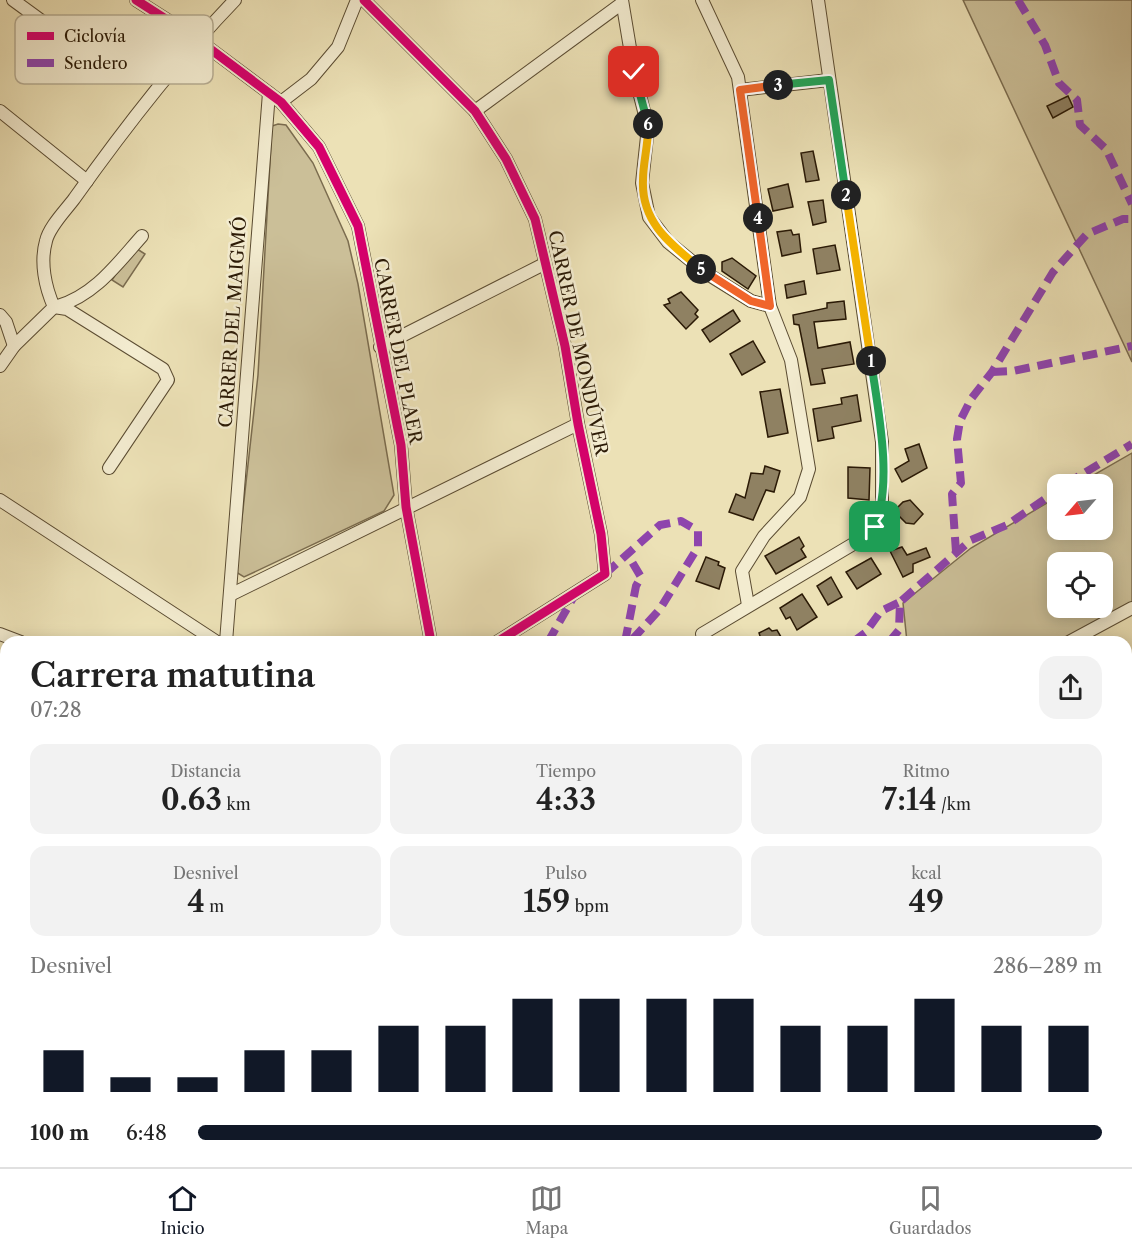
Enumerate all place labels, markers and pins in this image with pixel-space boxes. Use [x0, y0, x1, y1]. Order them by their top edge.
pin [608, 46, 659, 97]
pin: 3 [763, 70, 793, 100]
pin: 6 [633, 109, 663, 139]
pin: 2 [831, 180, 861, 210]
pin: 4 [743, 203, 773, 233]
pin: 5 [686, 254, 716, 284]
pin: 1 [856, 346, 886, 376]
pin [849, 501, 900, 552]

